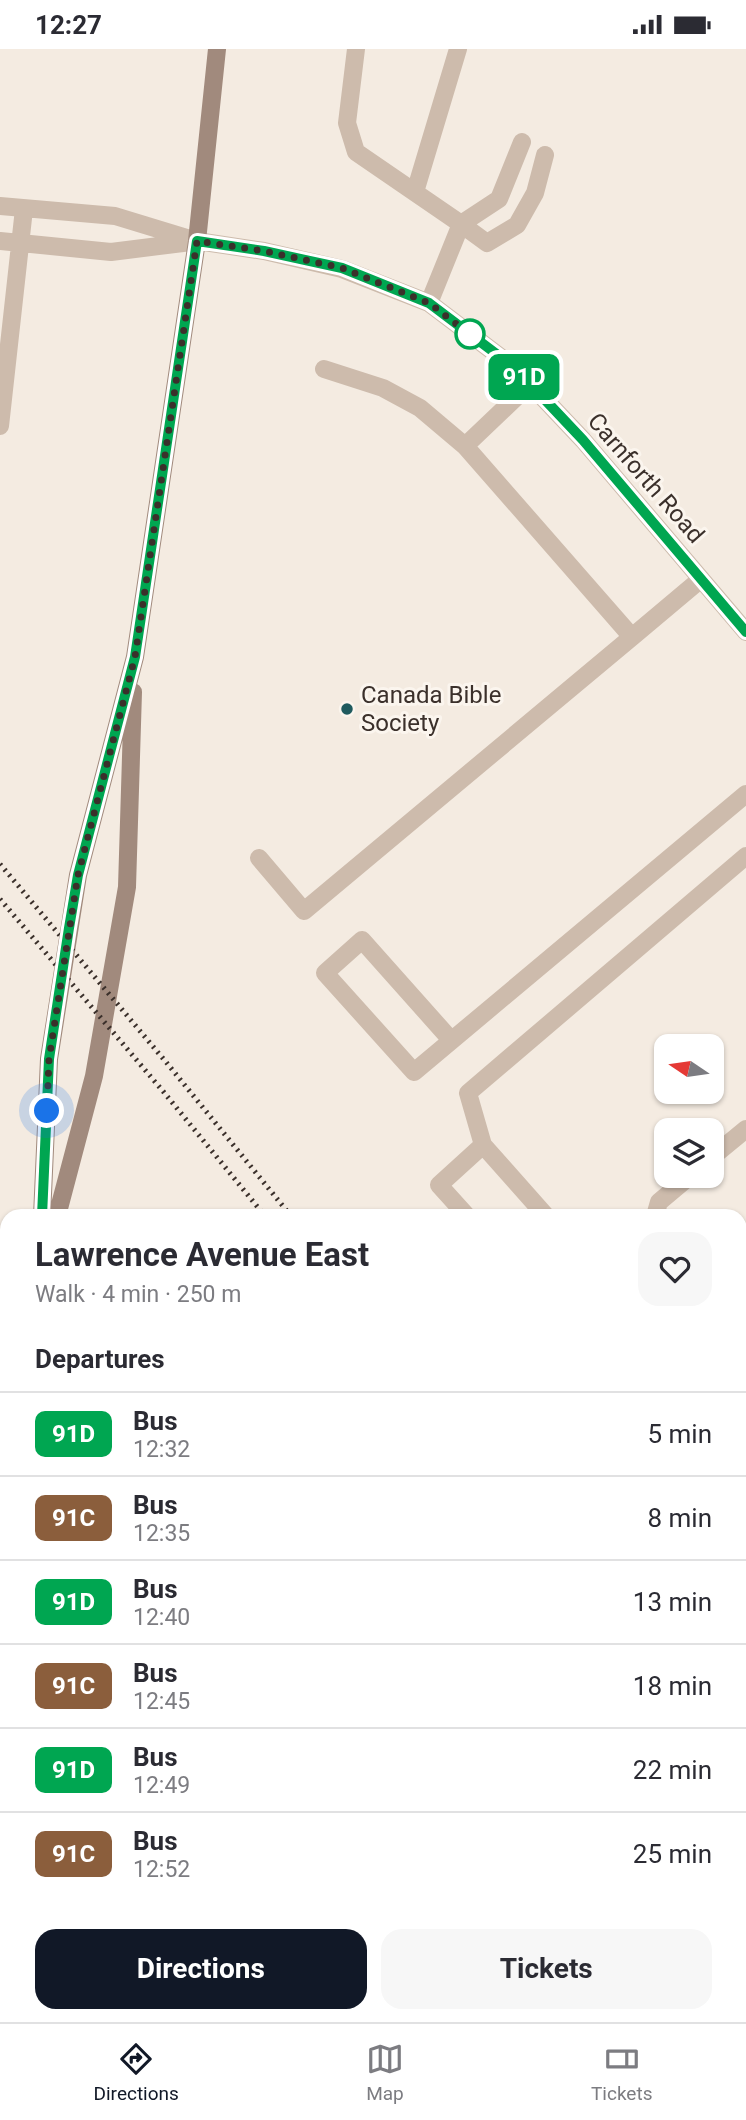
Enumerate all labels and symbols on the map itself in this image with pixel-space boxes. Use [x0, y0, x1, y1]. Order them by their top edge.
unlabelled marker [455, 319, 485, 349]
line badge: 91D [484, 354, 564, 400]
street label: Carnforth Road [582, 407, 710, 549]
place label: Canada Bible Society [361, 681, 501, 737]
marker: Canada Bible Society [339, 701, 355, 717]
north arrow [654, 1034, 724, 1104]
your location [29, 1093, 64, 1128]

